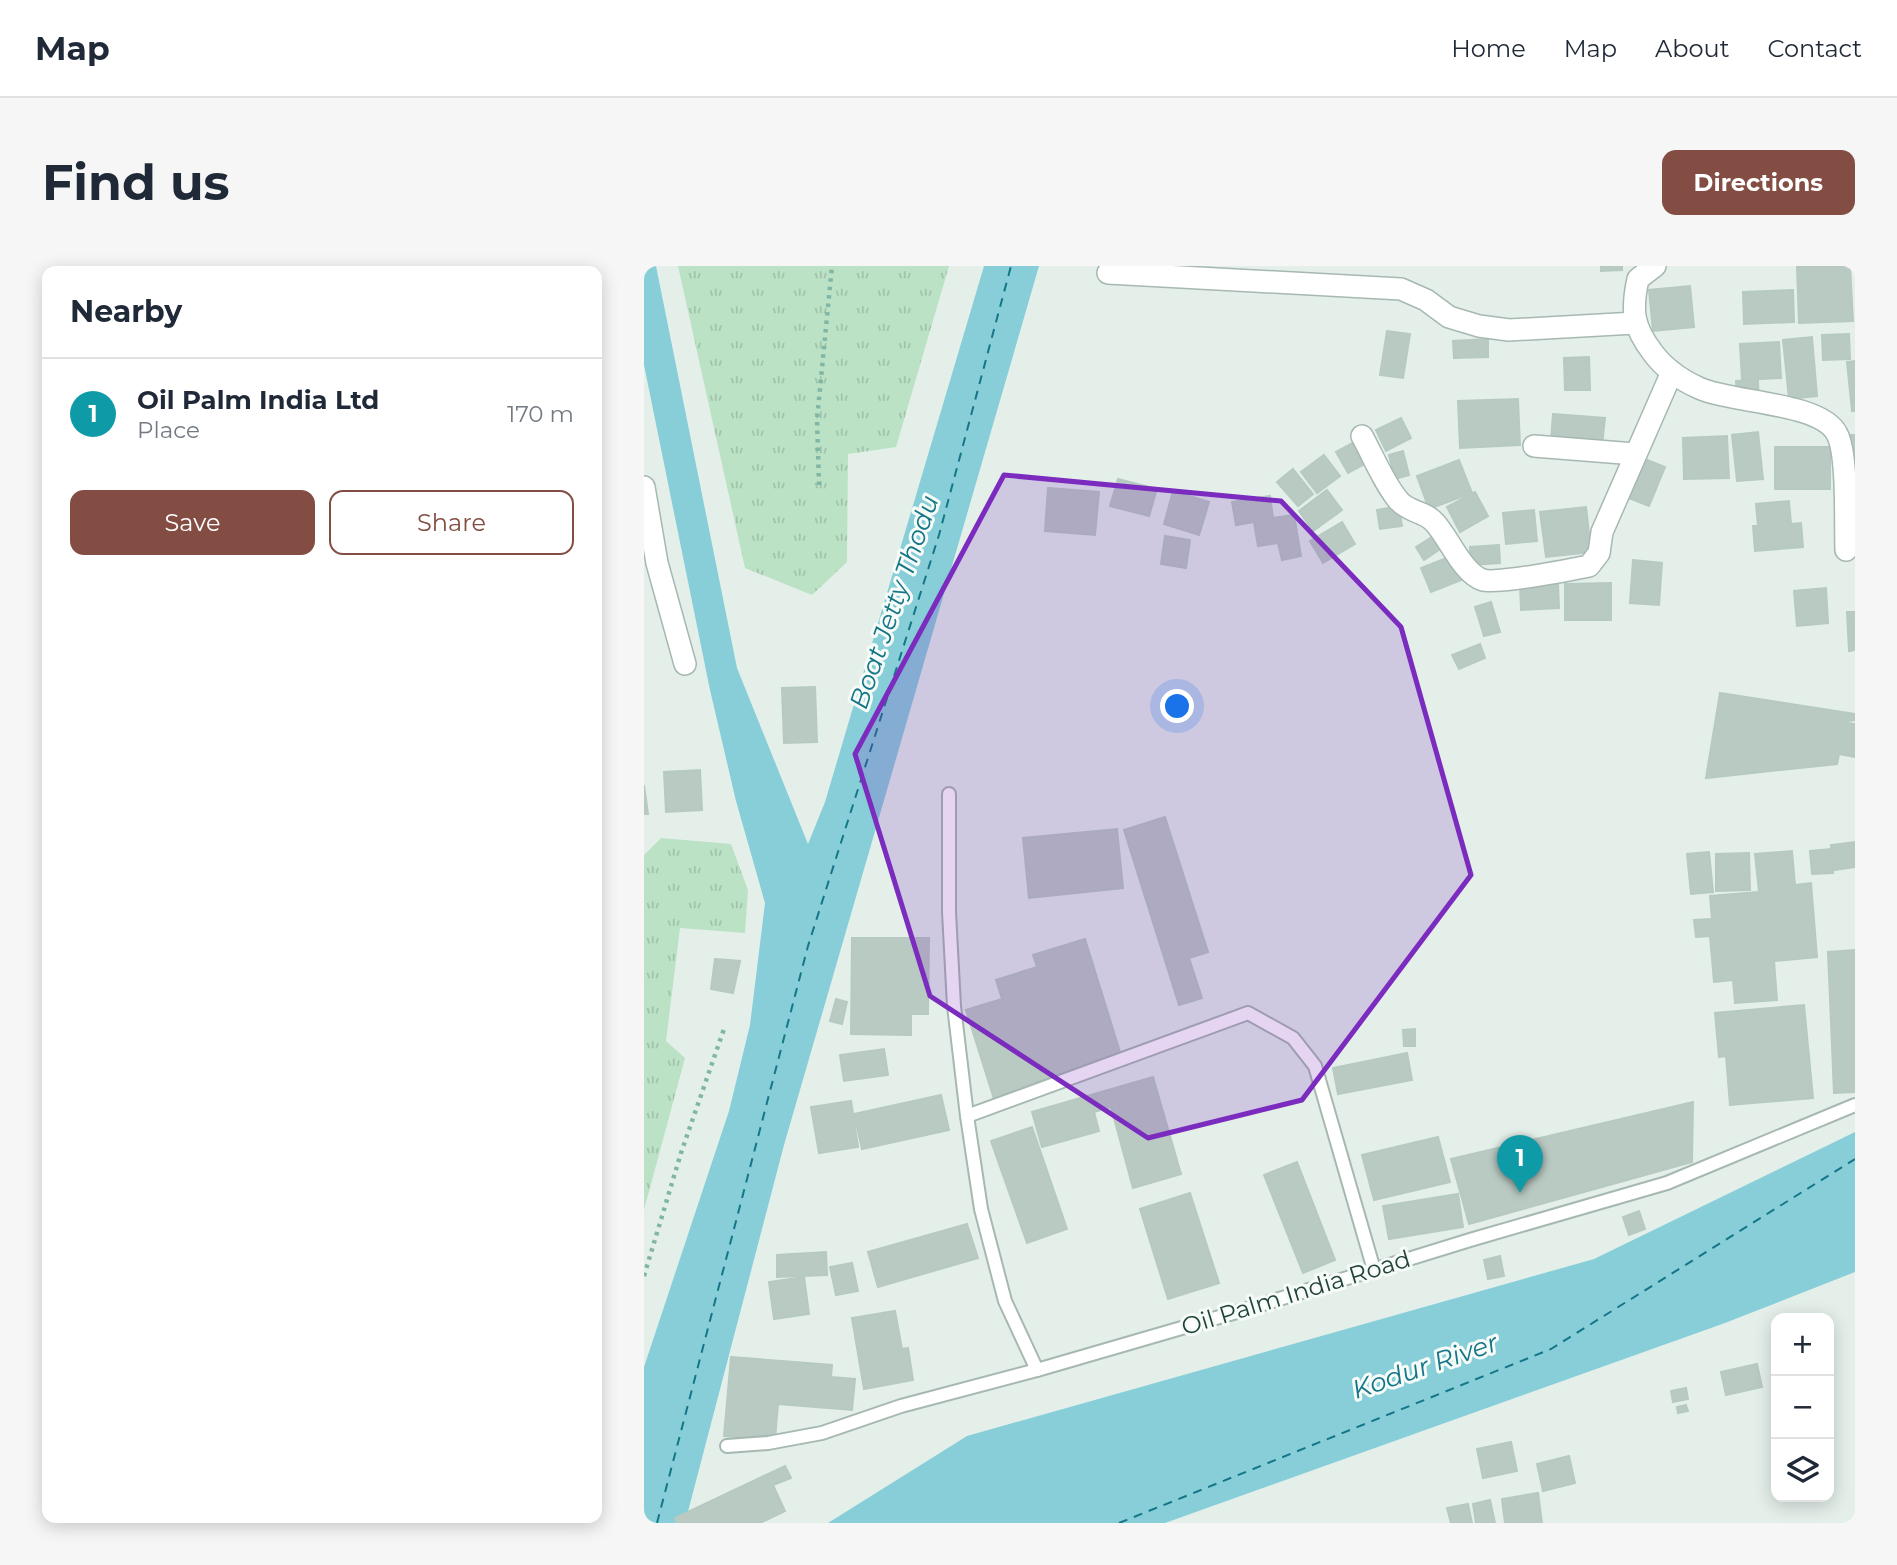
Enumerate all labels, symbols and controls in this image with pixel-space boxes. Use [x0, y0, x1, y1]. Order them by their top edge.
text: Map [35, 28, 110, 68]
text: Home [1451, 34, 1526, 63]
text: Map [1564, 34, 1617, 63]
text: About [1655, 34, 1729, 63]
text: Contact [1767, 34, 1862, 63]
button: Directions [1662, 150, 1855, 215]
text: Find us [42, 153, 230, 212]
text: Nearby [70, 293, 182, 330]
text: Oil Palm India Ltd [137, 384, 379, 416]
text: 1 [88, 400, 98, 428]
text: 170 m [507, 400, 574, 428]
text: Place [137, 416, 200, 444]
button: Save [70, 490, 315, 555]
button: Share [329, 490, 574, 555]
water label: Boat Jetty Thodu [842, 491, 946, 713]
your location [1160, 689, 1194, 723]
pin: 1 [1497, 1135, 1543, 1193]
street label: Oil Palm India Road [1178, 1244, 1414, 1341]
map controls [1771, 1313, 1834, 1502]
button: + [1771, 1313, 1834, 1376]
water label: Kodur River [1348, 1326, 1503, 1406]
button: − [1771, 1376, 1834, 1439]
button: layers [1771, 1439, 1834, 1502]

